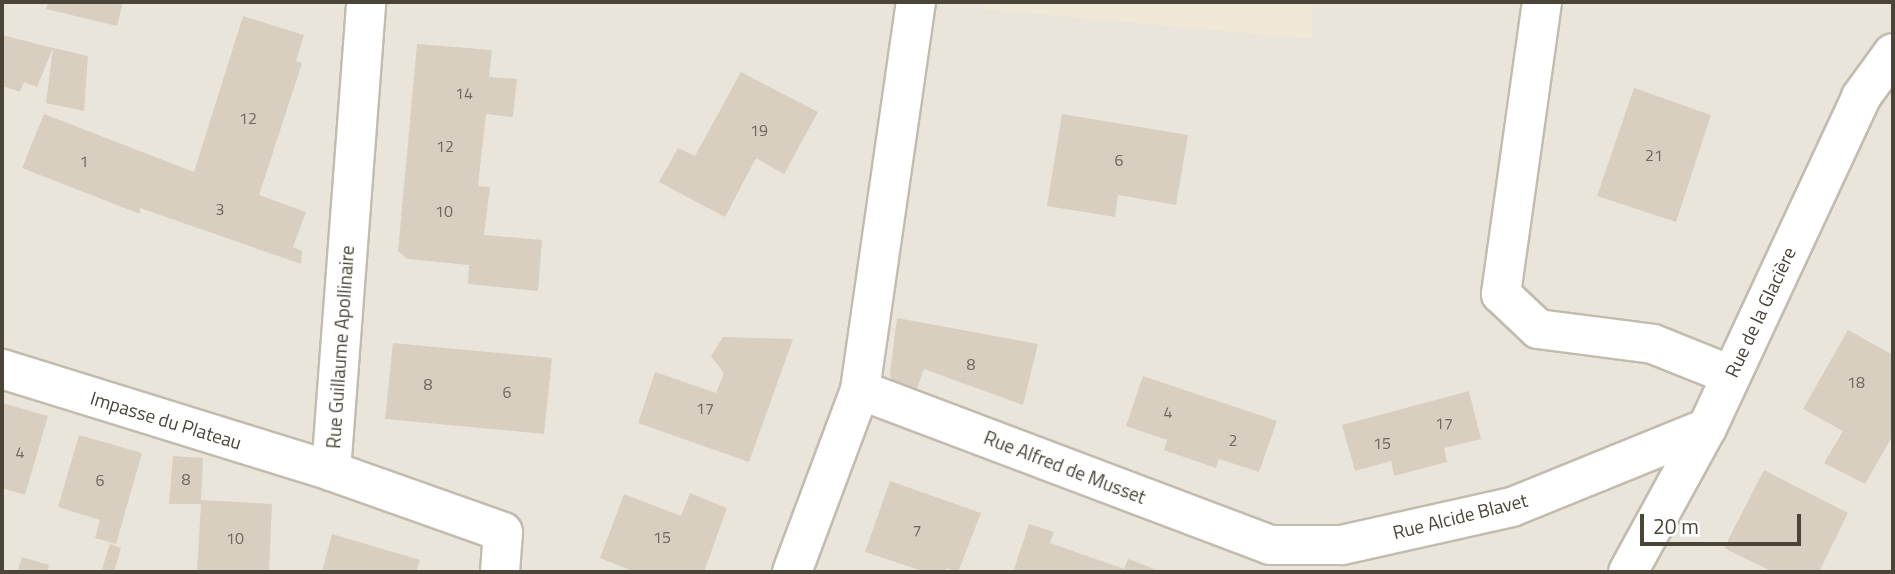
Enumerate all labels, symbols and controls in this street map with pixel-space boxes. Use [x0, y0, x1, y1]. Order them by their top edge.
house number: 14 [455, 83, 473, 103]
house number: 12 [239, 108, 257, 128]
house number: 19 [750, 120, 768, 140]
house number: 12 [436, 136, 454, 156]
house number: 21 [1645, 145, 1663, 165]
house number: 6 [1115, 150, 1123, 170]
house number: 1 [80, 151, 88, 171]
house number: 3 [216, 199, 224, 219]
house number: 10 [435, 201, 453, 221]
street label: Rue de la Glacière [1720, 243, 1800, 381]
street label: Rue Guillaume Apollinaire [322, 245, 358, 449]
house number: 8 [967, 354, 975, 374]
house number: 18 [1847, 372, 1865, 392]
house number: 8 [424, 374, 432, 394]
house number: 6 [503, 382, 511, 402]
street label: Impasse du Plateau [88, 386, 244, 454]
house number: 17 [696, 398, 714, 418]
house number: 4 [1164, 402, 1172, 422]
house number: 17 [1435, 413, 1453, 433]
street label: Rue Alfred de Musset [981, 426, 1149, 508]
house number: 2 [1229, 430, 1237, 450]
house number: 15 [1373, 433, 1391, 453]
house number: 4 [16, 442, 24, 462]
house number: 8 [182, 469, 190, 489]
house number: 6 [96, 470, 104, 490]
street label: Rue Alcide Blavet [1390, 488, 1530, 544]
scale bar [1643, 500, 1804, 544]
text: 20 m [1653, 510, 1699, 542]
house number: 7 [913, 520, 921, 540]
house number: 15 [653, 527, 671, 547]
house number: 10 [226, 528, 244, 548]

